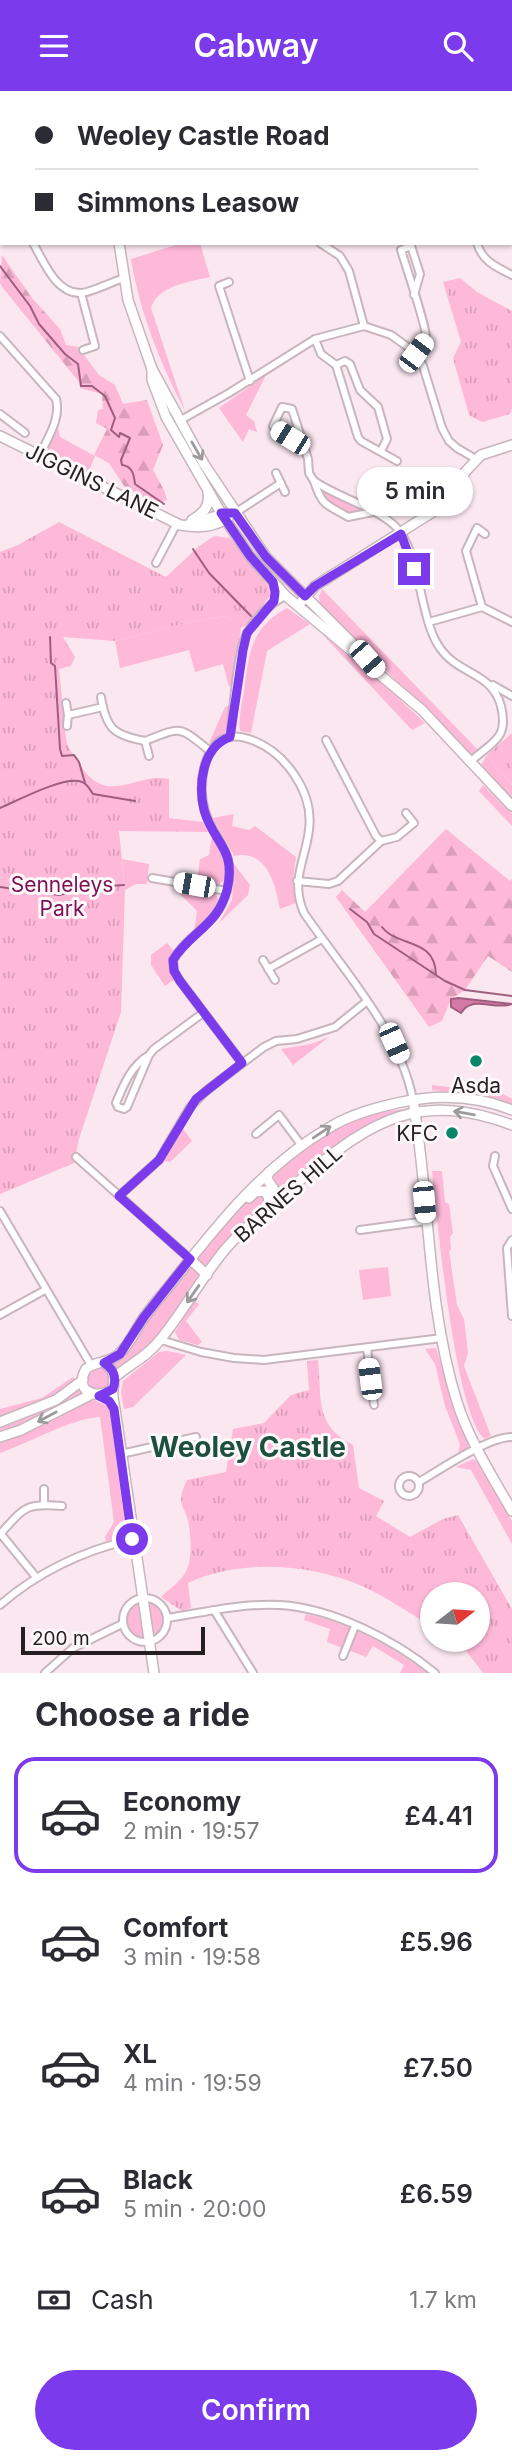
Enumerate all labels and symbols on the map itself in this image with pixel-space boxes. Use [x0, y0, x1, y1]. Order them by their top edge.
car [395, 330, 438, 376]
car [267, 418, 314, 458]
street label: JIGGINS LANE [22, 438, 162, 524]
one-way arrow [190, 440, 204, 460]
callout: 5 min [356, 468, 472, 517]
route end [398, 553, 430, 585]
car [346, 636, 389, 682]
car [172, 871, 217, 899]
park label: Senneleys Park [11, 872, 113, 921]
car [376, 1020, 413, 1066]
marker: Asda [468, 1053, 484, 1069]
place label: Asda [451, 1073, 501, 1098]
one-way arrow [453, 1106, 476, 1119]
place label: KFC [396, 1121, 438, 1146]
one-way arrow [312, 1125, 331, 1140]
marker: KFC [444, 1125, 460, 1141]
street label: BARNES HILL [229, 1140, 347, 1248]
car [412, 1180, 437, 1224]
one-way arrow [186, 1284, 200, 1303]
car [358, 1357, 383, 1401]
one-way arrow [37, 1411, 58, 1425]
district label: Weoley Castle [150, 1430, 346, 1464]
route start [116, 1523, 148, 1555]
north arrow [420, 1582, 490, 1652]
scale bar [21, 1624, 205, 1656]

